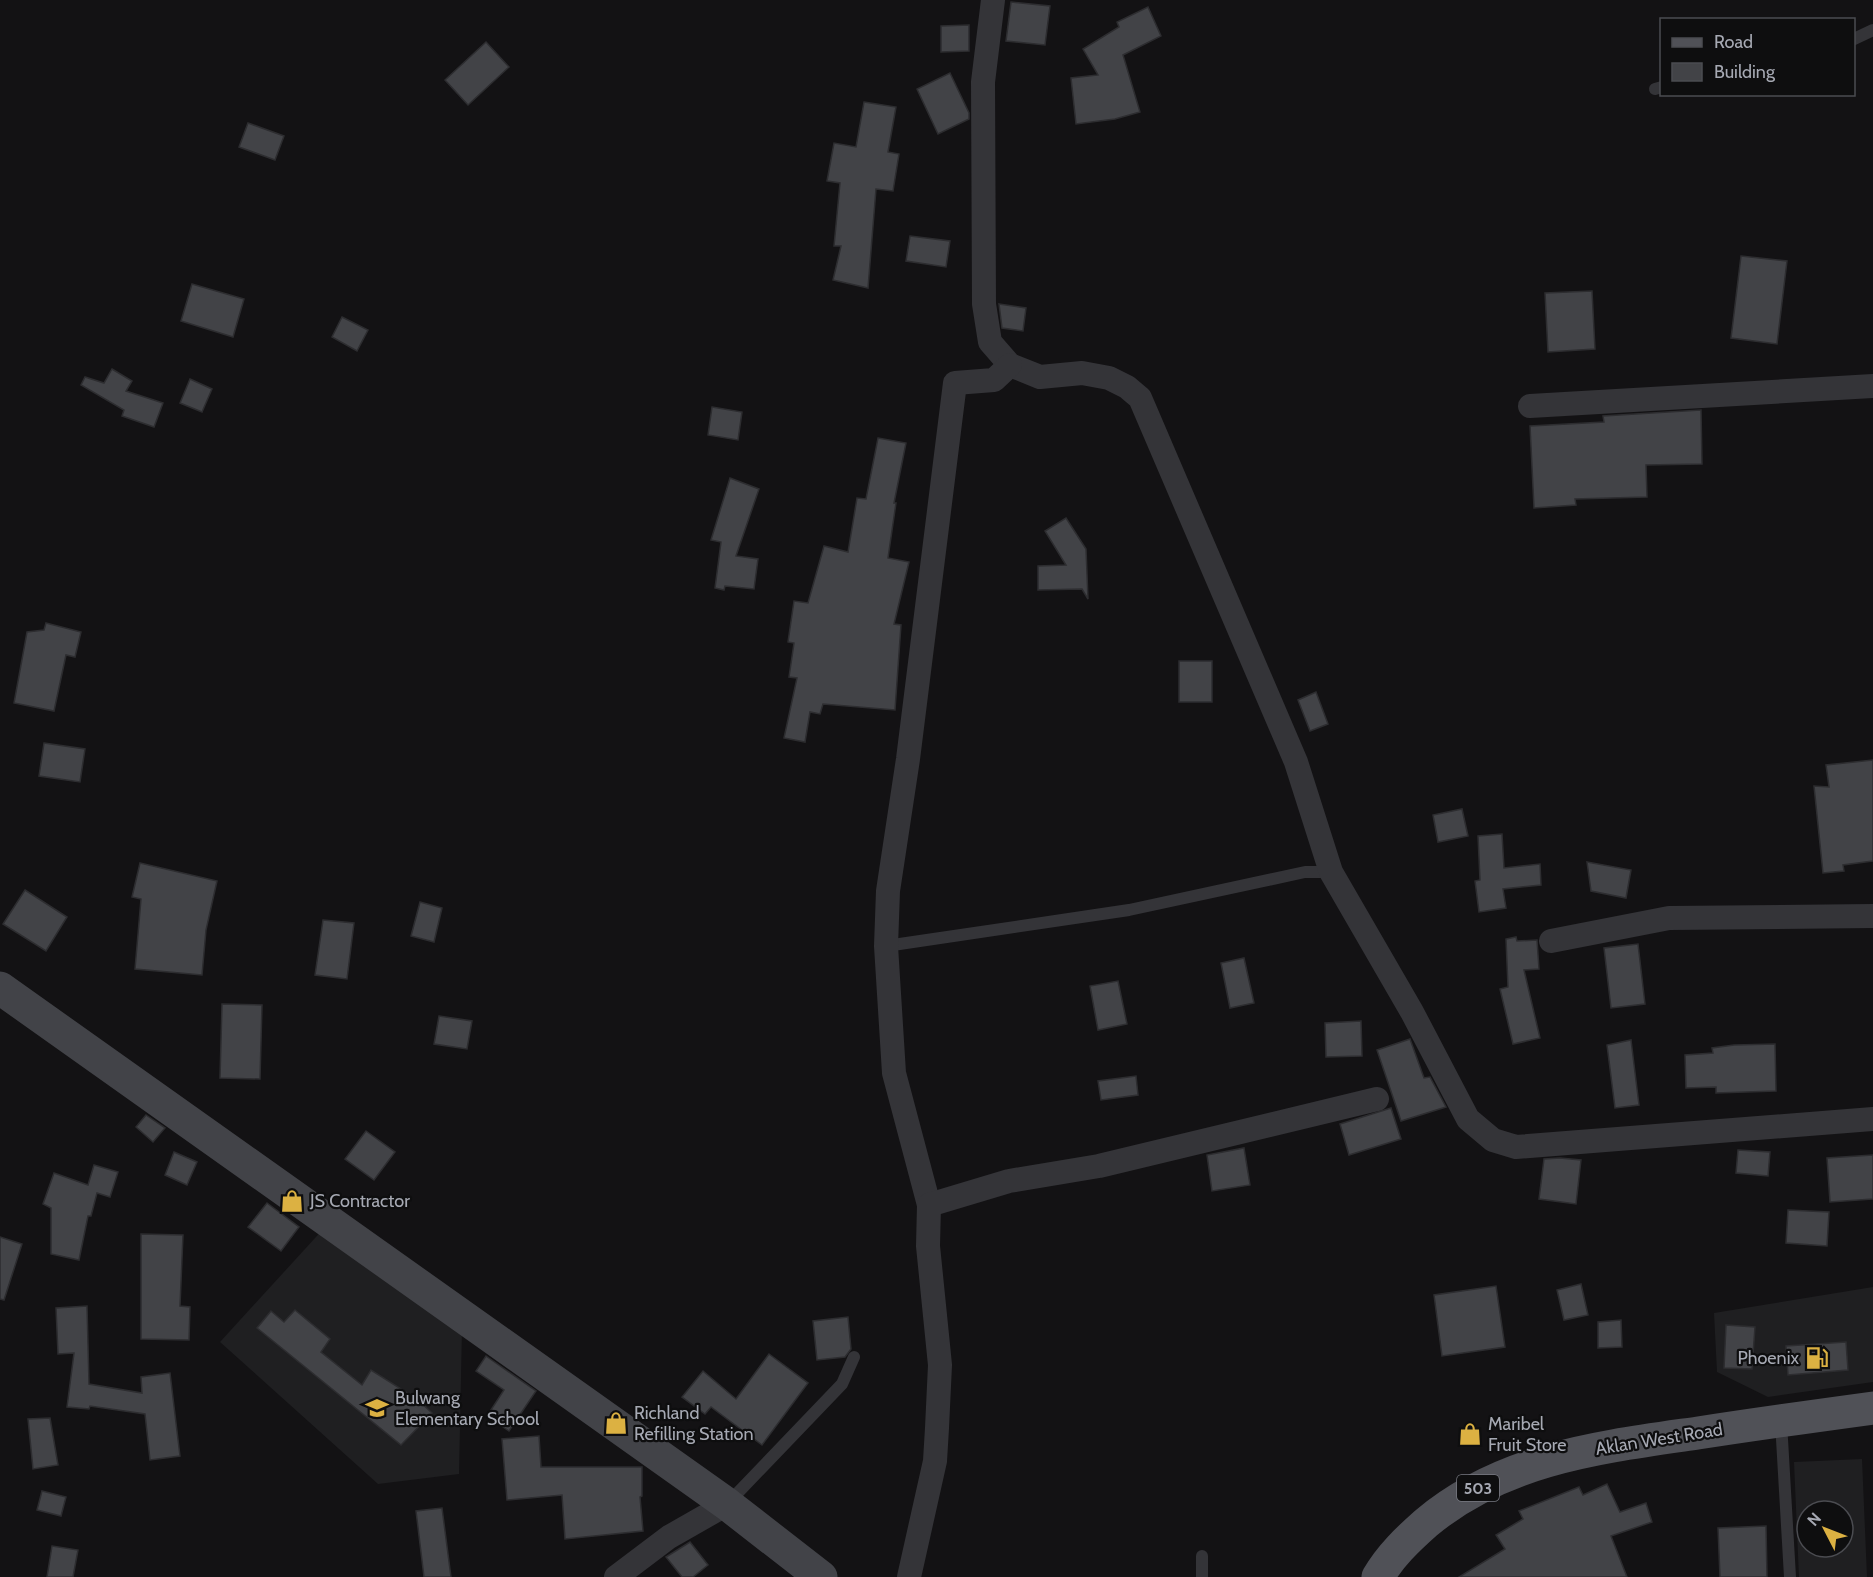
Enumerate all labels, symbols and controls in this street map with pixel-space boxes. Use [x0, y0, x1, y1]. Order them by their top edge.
legend [1660, 18, 1855, 96]
text: Road [1714, 31, 1753, 53]
text: Building [1714, 61, 1776, 83]
shop icon: JS Contractor [279, 1188, 305, 1214]
place label: JS Contractor [309, 1190, 410, 1212]
fuel station icon: Phoenix [1804, 1345, 1830, 1371]
place label: Phoenix [1738, 1347, 1799, 1369]
place label: Bulwang Elementary School [395, 1387, 540, 1430]
school or university icon: Bulwang Elementary School [364, 1395, 390, 1421]
place label: Richland Refilling Station [634, 1402, 754, 1445]
shop icon: Richland Refilling Station [603, 1410, 629, 1436]
place label: Maribel Fruit Store [1488, 1413, 1566, 1456]
street label: Aklan West Road [1594, 1418, 1724, 1460]
shop icon: Maribel Fruit Store [1457, 1421, 1483, 1447]
road number: 503 [1457, 1475, 1499, 1501]
north arrow [1795, 1499, 1855, 1559]
text: N [1803, 1509, 1825, 1530]

